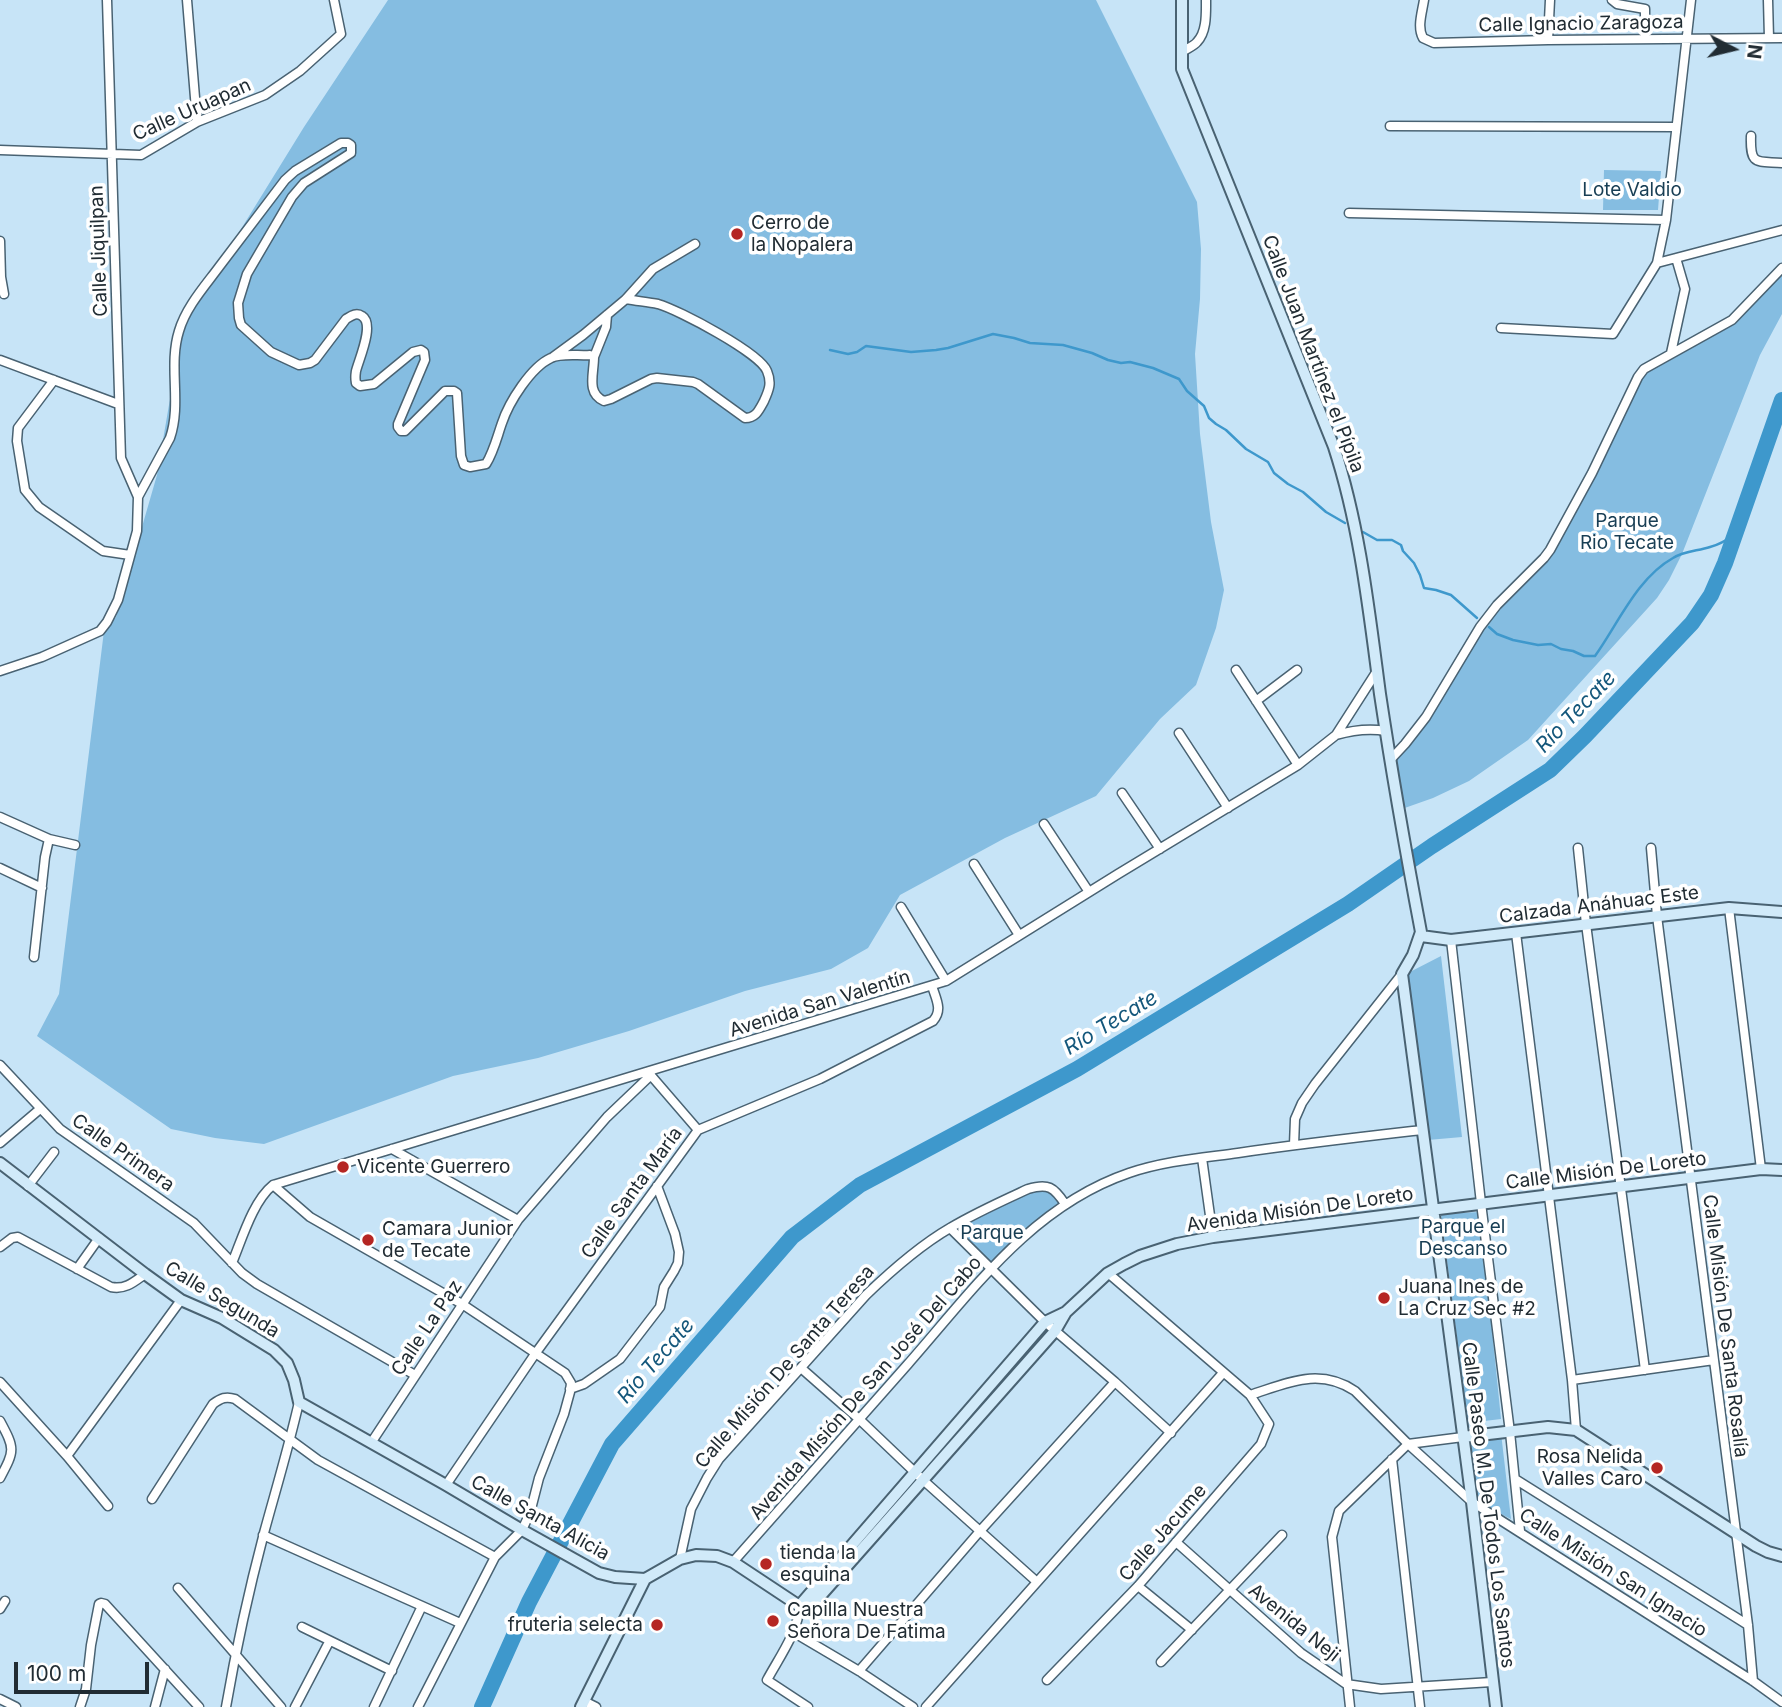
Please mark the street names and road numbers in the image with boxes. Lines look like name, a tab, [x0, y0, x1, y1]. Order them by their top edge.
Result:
street label: Calle Ignacio Zaragoza	[1478, 11, 1684, 37]
street label: Calle Uruapan	[129, 74, 255, 146]
street label: Calle Jiquilpan	[85, 185, 113, 317]
street label: Calle Juan Martínez el Pípila	[1257, 232, 1369, 476]
street label: Calzada Anáhuac Este	[1498, 881, 1700, 929]
street label: Avenida San Valentín	[727, 966, 913, 1042]
street label: Calle Primera	[67, 1109, 179, 1197]
street label: Calle Santa María	[577, 1123, 687, 1263]
street label: Calle Misión De Loreto	[1504, 1147, 1708, 1195]
street label: Avenida Misión De Loreto	[1185, 1183, 1415, 1237]
street label: Calle Misión De Santa Rosalía	[1698, 1193, 1752, 1459]
street label: Avenida Misión De San José Del Cabo	[745, 1252, 987, 1524]
street label: Calle Segunda	[160, 1257, 284, 1343]
street label: Calle Misión De Santa Teresa	[691, 1261, 879, 1473]
street label: Calle La Paz	[387, 1276, 467, 1380]
street label: Calle Paseo M. De Todos Los Santos	[1457, 1341, 1519, 1669]
street label: Calle Santa Alicia	[467, 1470, 613, 1566]
street label: Calle Jacume	[1115, 1480, 1211, 1586]
street label: Calle Misión San Ignacio	[1515, 1504, 1711, 1642]
street label: Avenida Neji	[1244, 1579, 1344, 1667]

